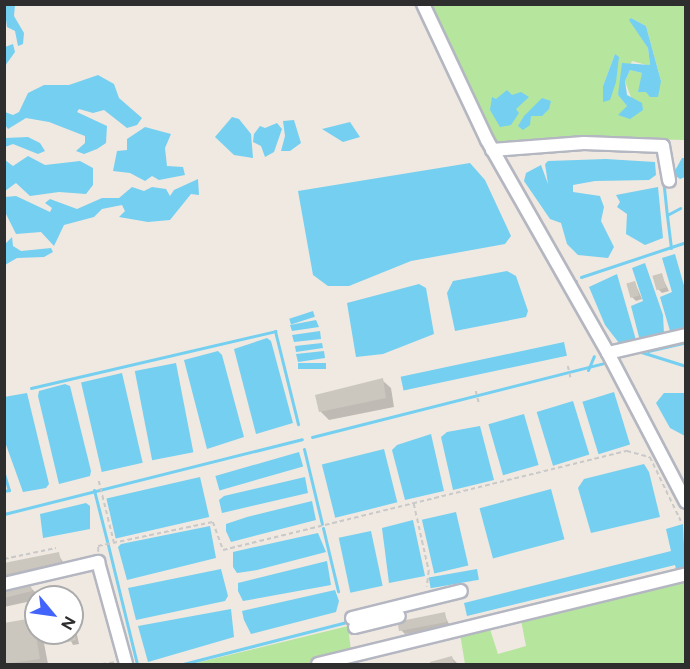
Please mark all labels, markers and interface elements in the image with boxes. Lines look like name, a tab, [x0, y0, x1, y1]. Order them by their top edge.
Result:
north arrow	[24, 585, 84, 645]
text: N	[57, 613, 80, 633]

